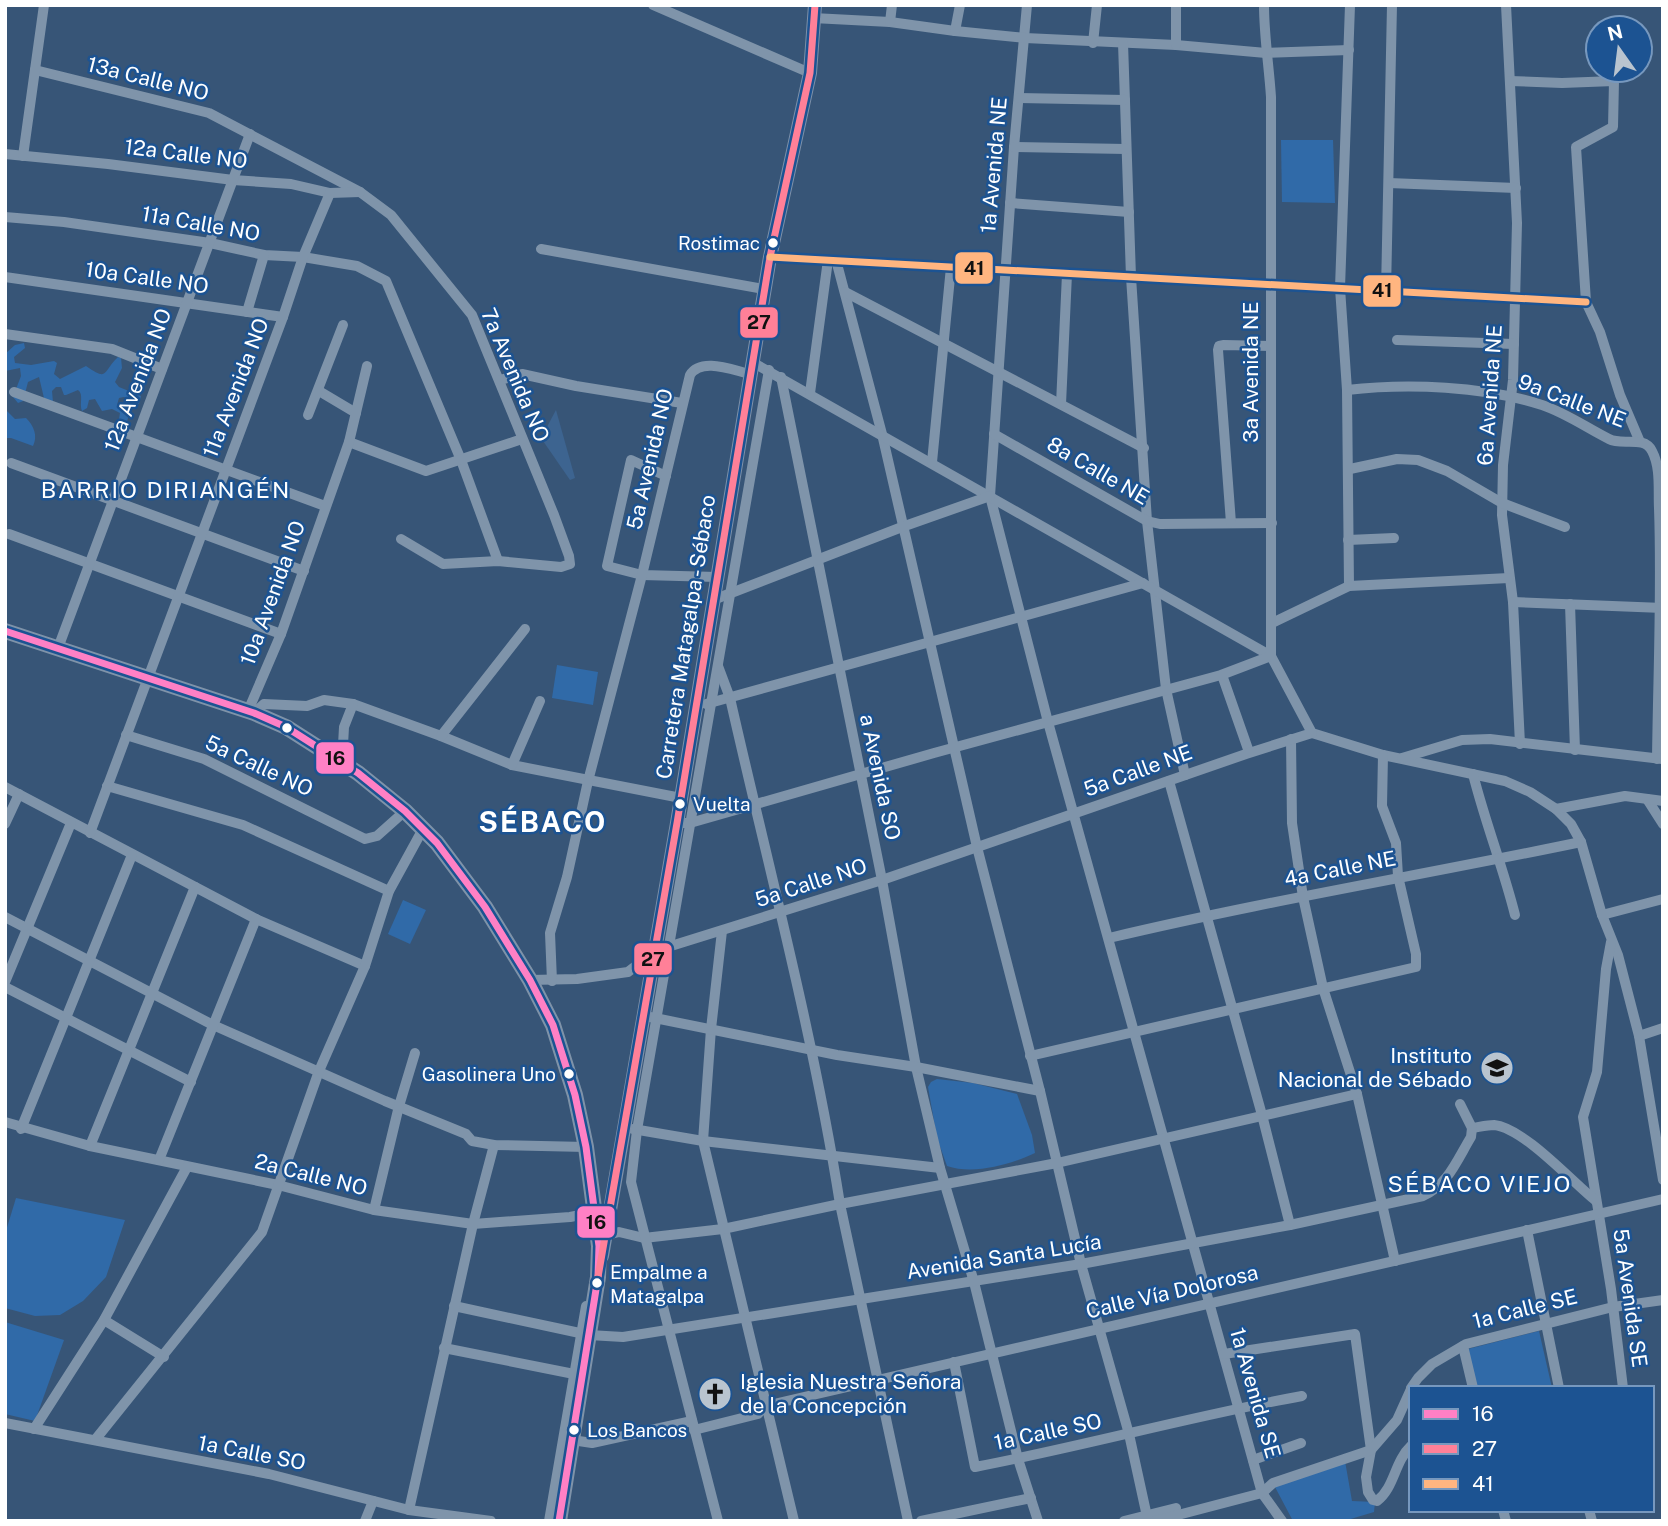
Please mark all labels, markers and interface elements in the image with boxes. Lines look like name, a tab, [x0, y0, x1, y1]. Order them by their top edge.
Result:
north arrow	[1584, 14, 1654, 84]
text: N	[1605, 20, 1625, 45]
street label: 13a Calle NO	[85, 51, 212, 106]
street label: 1a Avenida NE	[975, 96, 1012, 234]
street label: 12a Calle NO	[123, 134, 249, 173]
street label: 11a Calle NO	[140, 201, 262, 246]
place label: Rostimac	[678, 232, 760, 254]
marker: Rostimac	[766, 236, 780, 250]
line badge: 41	[954, 251, 994, 285]
street label: 10a Calle NO	[84, 256, 210, 299]
text: 41	[964, 257, 984, 279]
line badge: 41	[1362, 274, 1402, 308]
text: 41	[1372, 279, 1392, 301]
street label: 3a Avenida NE	[1238, 301, 1263, 443]
street label: 7a Avenida NO	[476, 304, 555, 446]
street label: 12a Avenida NO	[99, 305, 176, 455]
line badge: 27	[739, 306, 779, 339]
text: 27	[747, 311, 771, 333]
street label: 11a Avenida NO	[197, 314, 274, 461]
street label: 6a Avenida NE	[1472, 324, 1507, 466]
street label: 9a Calle NE	[1515, 369, 1630, 433]
street label: 5a Avenida NO	[621, 386, 678, 532]
street label: 8a Calle NE	[1043, 431, 1154, 510]
district label: BARRIO DIRIANGÉN	[41, 476, 291, 503]
street label: Carretera Matagalpa - Sébaco	[651, 493, 720, 781]
street label: 10a Avenida NO	[235, 517, 310, 668]
street label: a Avenida SO	[855, 711, 906, 842]
unlabelled marker	[280, 721, 294, 735]
street label: 5a Calle NO	[201, 730, 317, 801]
street label: 5a Calle NE	[1080, 739, 1196, 802]
line badge: 16	[315, 741, 355, 775]
text: 16	[325, 747, 345, 769]
place label: Vuelta	[693, 793, 750, 815]
marker: Vuelta	[673, 797, 687, 811]
district label: SÉBACO	[479, 805, 607, 838]
street label: 4a Calle NE	[1282, 845, 1398, 892]
street label: 5a Calle NO	[752, 853, 870, 912]
line badge: 27	[633, 942, 673, 976]
text: 27	[641, 948, 665, 970]
place label: Instituto Nacional de Sébado	[1278, 1043, 1472, 1092]
school or university icon: Instituto Nacional de Sébado	[1478, 1049, 1516, 1087]
place label: Gasolinera Uno	[422, 1063, 556, 1085]
marker: Gasolinera Uno	[562, 1067, 576, 1081]
street label: 2a Calle NO	[252, 1148, 370, 1201]
district label: SÉBACO VIEJO	[1388, 1170, 1572, 1197]
line badge: 16	[576, 1205, 616, 1239]
text: 16	[586, 1211, 606, 1233]
street label: 5a Avenida SE	[1608, 1227, 1653, 1369]
street label: Avenida Santa Lucía	[905, 1229, 1103, 1284]
street label: Calle Vía Dolorosa	[1083, 1260, 1261, 1324]
place label: Empalme a Matagalpa	[610, 1261, 708, 1307]
marker: Empalme a Matagalpa	[590, 1276, 604, 1290]
street label: 1a Calle SE	[1470, 1283, 1580, 1334]
street label: 1a Avenida SE	[1225, 1325, 1286, 1461]
place label: Iglesia Nuestra Señora de la Concepción	[740, 1369, 961, 1418]
church icon: Iglesia Nuestra Señora de la Concepción	[696, 1375, 734, 1413]
legend	[1409, 1386, 1654, 1512]
text: 16	[1472, 1401, 1494, 1426]
street label: 1a Calle SO	[992, 1408, 1104, 1455]
place label: Los Bancos	[587, 1419, 687, 1441]
marker: Los Bancos	[567, 1423, 581, 1437]
street label: 1a Calle SO	[196, 1430, 308, 1475]
text: 27	[1472, 1436, 1497, 1461]
text: 41	[1472, 1471, 1494, 1496]

